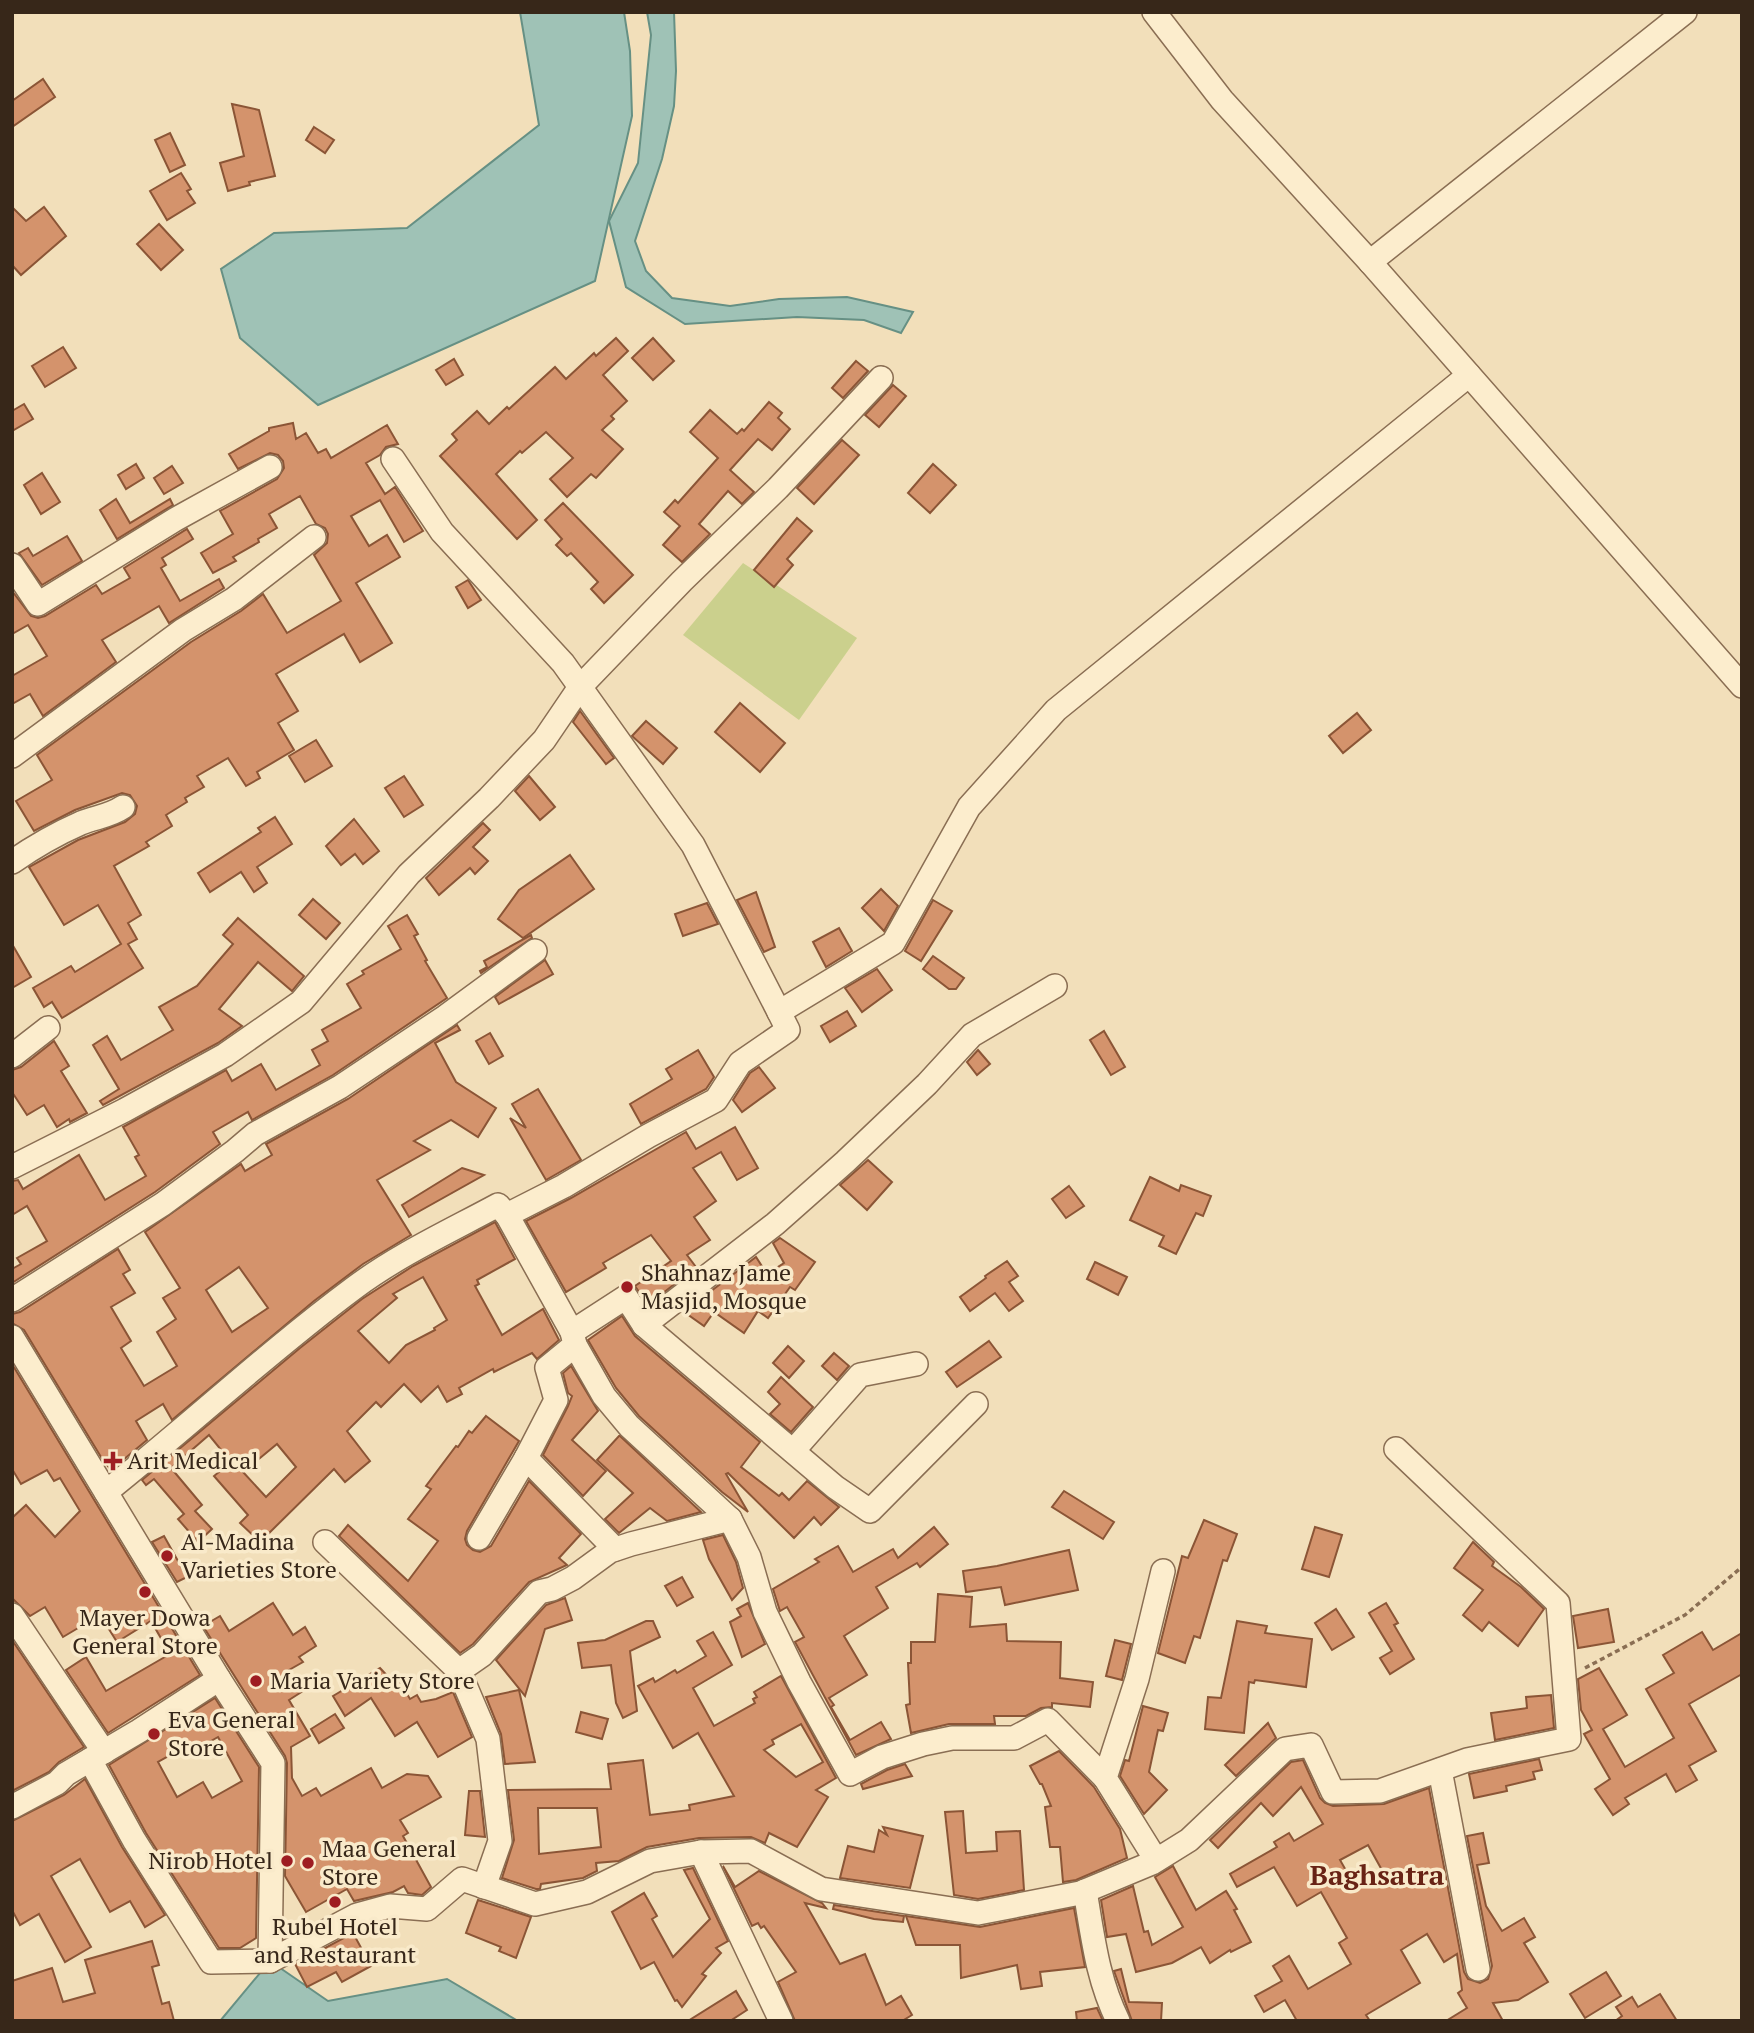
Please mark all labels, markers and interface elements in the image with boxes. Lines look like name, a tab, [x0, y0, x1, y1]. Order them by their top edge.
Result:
place label: Shahnaz Jame Masjid, Mosque	[641, 1256, 807, 1316]
marker: Shahnaz Jame Masjid, Mosque	[619, 1279, 635, 1295]
place label: Arit Medical	[127, 1444, 259, 1476]
marker: Arit Medical	[105, 1453, 121, 1469]
place label: Al-Madina Varieties Store	[181, 1525, 337, 1585]
marker: Al-Madina Varieties Store	[159, 1548, 175, 1564]
marker: Mayer Dowa General Store	[137, 1584, 153, 1600]
place label: Mayer Dowa General Store	[72, 1601, 218, 1661]
place label: Maria Variety Store	[270, 1664, 475, 1696]
marker: Maria Variety Store	[248, 1673, 264, 1689]
place label: Eva General Store	[168, 1703, 296, 1763]
marker: Eva General Store	[146, 1726, 162, 1742]
place label: Maa General Store	[322, 1832, 456, 1892]
place label: Nirob Hotel	[148, 1844, 273, 1876]
marker: Nirob Hotel	[279, 1853, 295, 1869]
marker: Maa General Store	[300, 1855, 316, 1871]
district label: Baghsatra	[1310, 1856, 1445, 1893]
marker: Rubel Hotel and Restaurant	[327, 1894, 343, 1910]
place label: Rubel Hotel and Restaurant	[254, 1910, 416, 1970]

